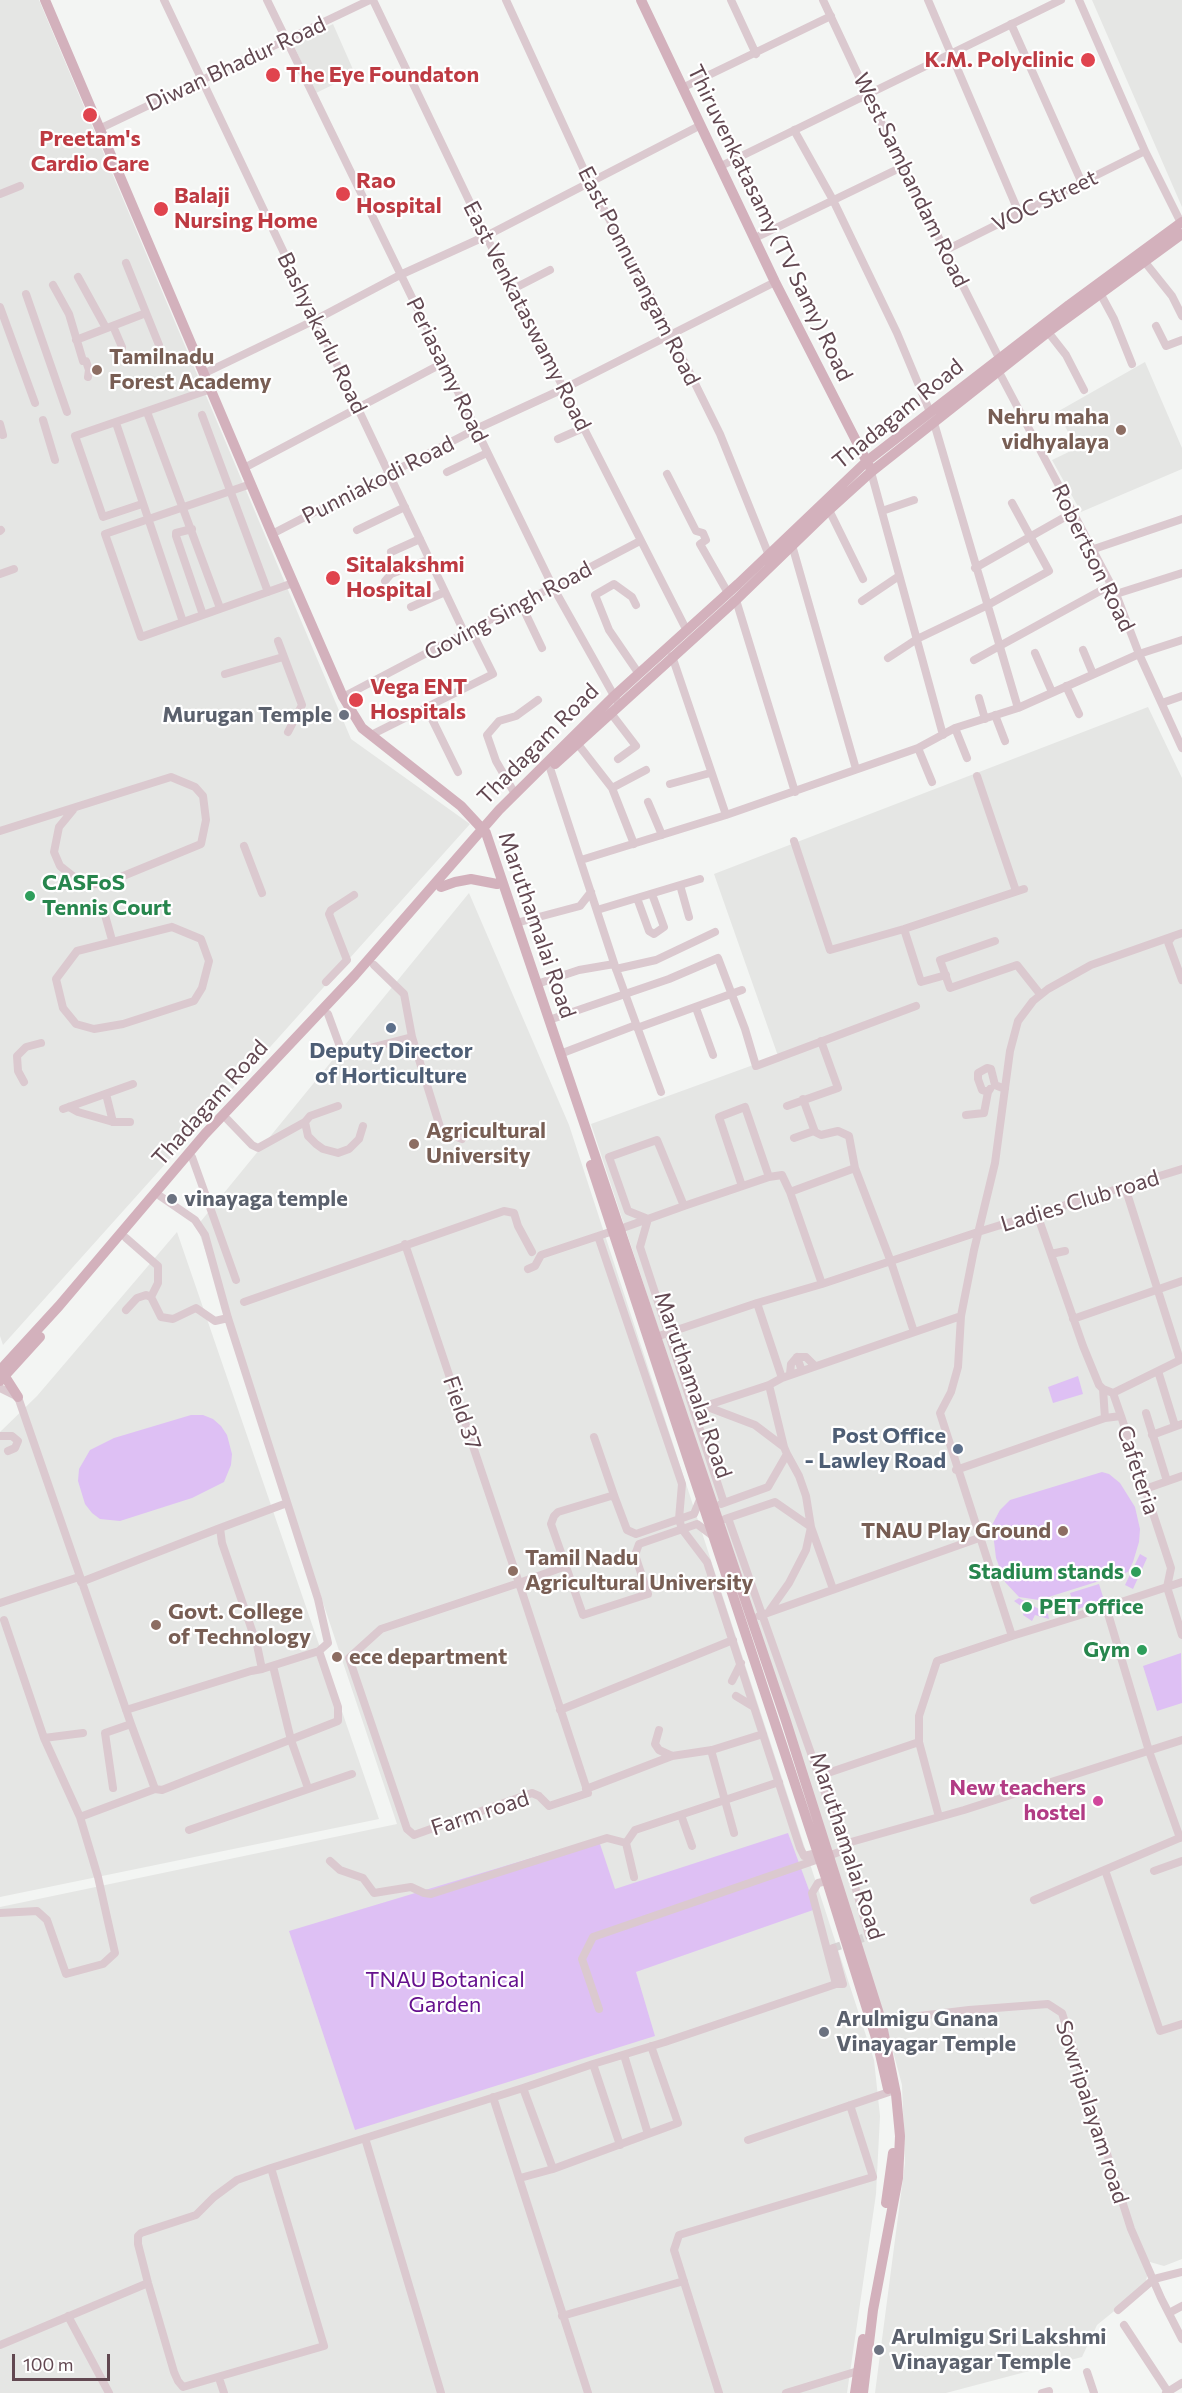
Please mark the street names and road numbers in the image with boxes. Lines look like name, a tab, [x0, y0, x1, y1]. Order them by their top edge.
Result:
street label: Diwan Bhadur Road	[142, 11, 330, 117]
street label: Thiruvenkatasamy (TV Samy) Road	[682, 60, 858, 386]
street label: West Sambandam Road	[848, 68, 974, 292]
street label: East Ponnurangam Road	[572, 162, 706, 390]
street label: VOC Street	[988, 164, 1102, 238]
street label: East Venkataswamy Road	[458, 197, 596, 435]
street label: Bashyakarlu Road	[271, 248, 373, 418]
street label: Periasamy Road	[400, 293, 494, 447]
street label: Thadagam Road	[827, 353, 969, 475]
street label: Punniakodi Road	[298, 430, 458, 530]
street label: Robertson Road	[1046, 480, 1140, 636]
street label: Goving Singh Road	[420, 556, 596, 666]
street label: Thadagam Road	[472, 678, 604, 810]
street label: Maruthamalai Road	[493, 828, 581, 1022]
street label: Thadagam Road	[146, 1035, 274, 1171]
street label: Ladies Club road	[998, 1164, 1162, 1238]
street label: Maruthamalai Road	[649, 1288, 737, 1482]
street label: Field 37	[437, 1373, 487, 1453]
street label: Cafeteria	[1111, 1422, 1165, 1518]
street label: Maruthamalai Road	[804, 1749, 890, 1943]
street label: Farm road	[428, 1785, 532, 1841]
street label: Sowripalayam road	[1050, 2017, 1134, 2207]

